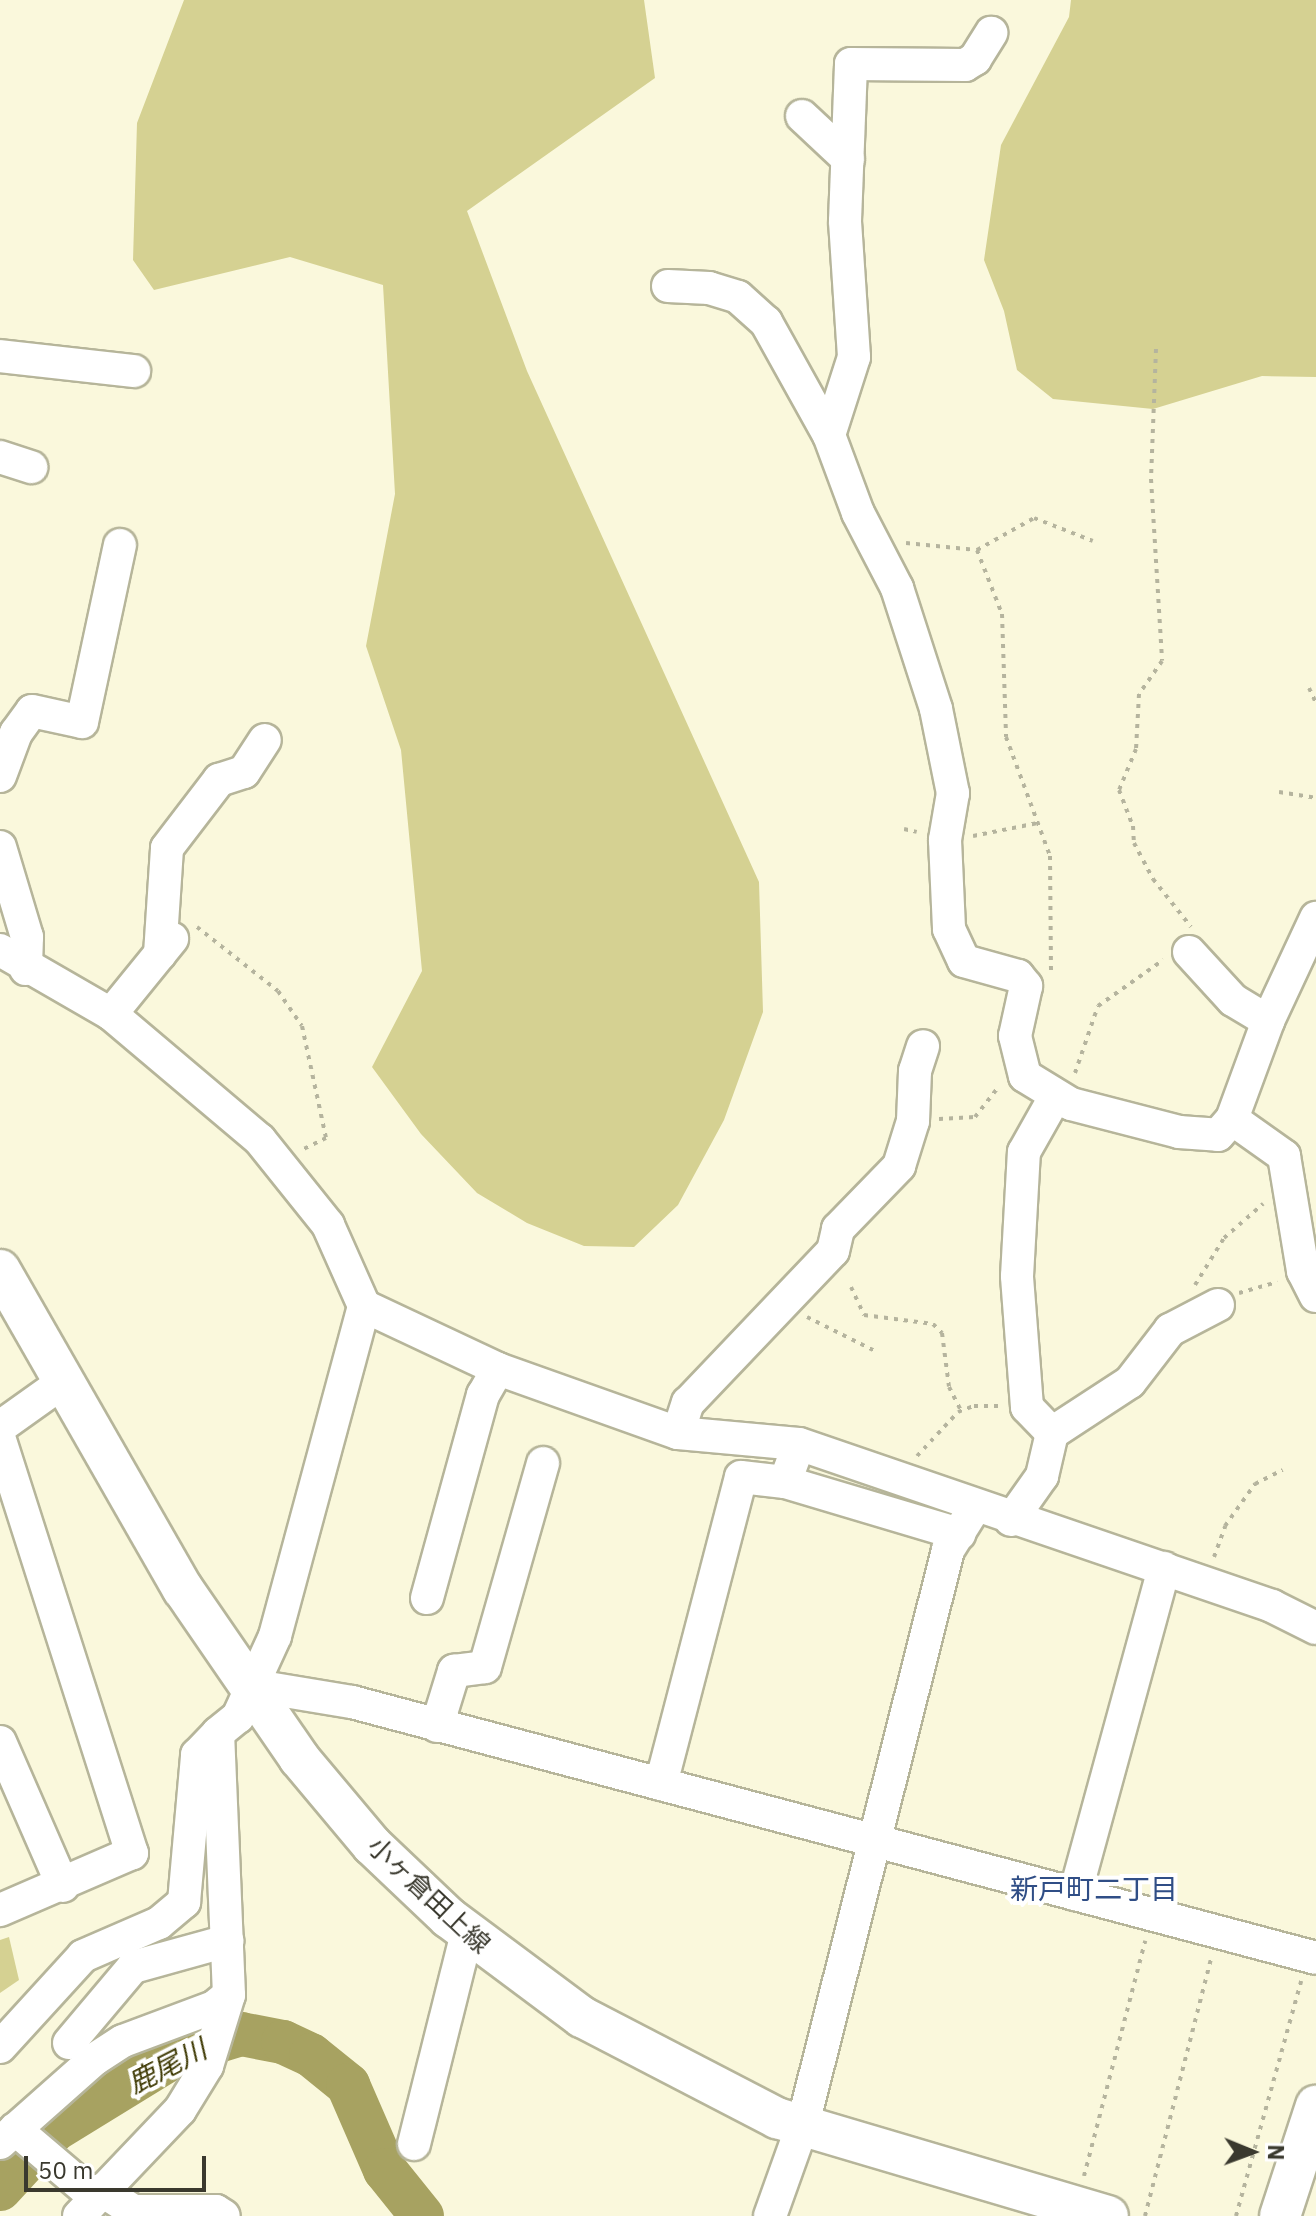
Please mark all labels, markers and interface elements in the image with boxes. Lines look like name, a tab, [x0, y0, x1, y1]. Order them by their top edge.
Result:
street label: 小ヶ倉田上線	[361, 1830, 497, 1960]
district label: 新戸町二丁目	[1010, 1872, 1178, 1906]
water label: 鹿尾川	[122, 2032, 212, 2100]
north arrow	[1212, 2112, 1292, 2192]
scale bar	[28, 2140, 210, 2190]
text: N	[1262, 2144, 1291, 2161]
text: 50 m	[38, 2154, 93, 2186]

